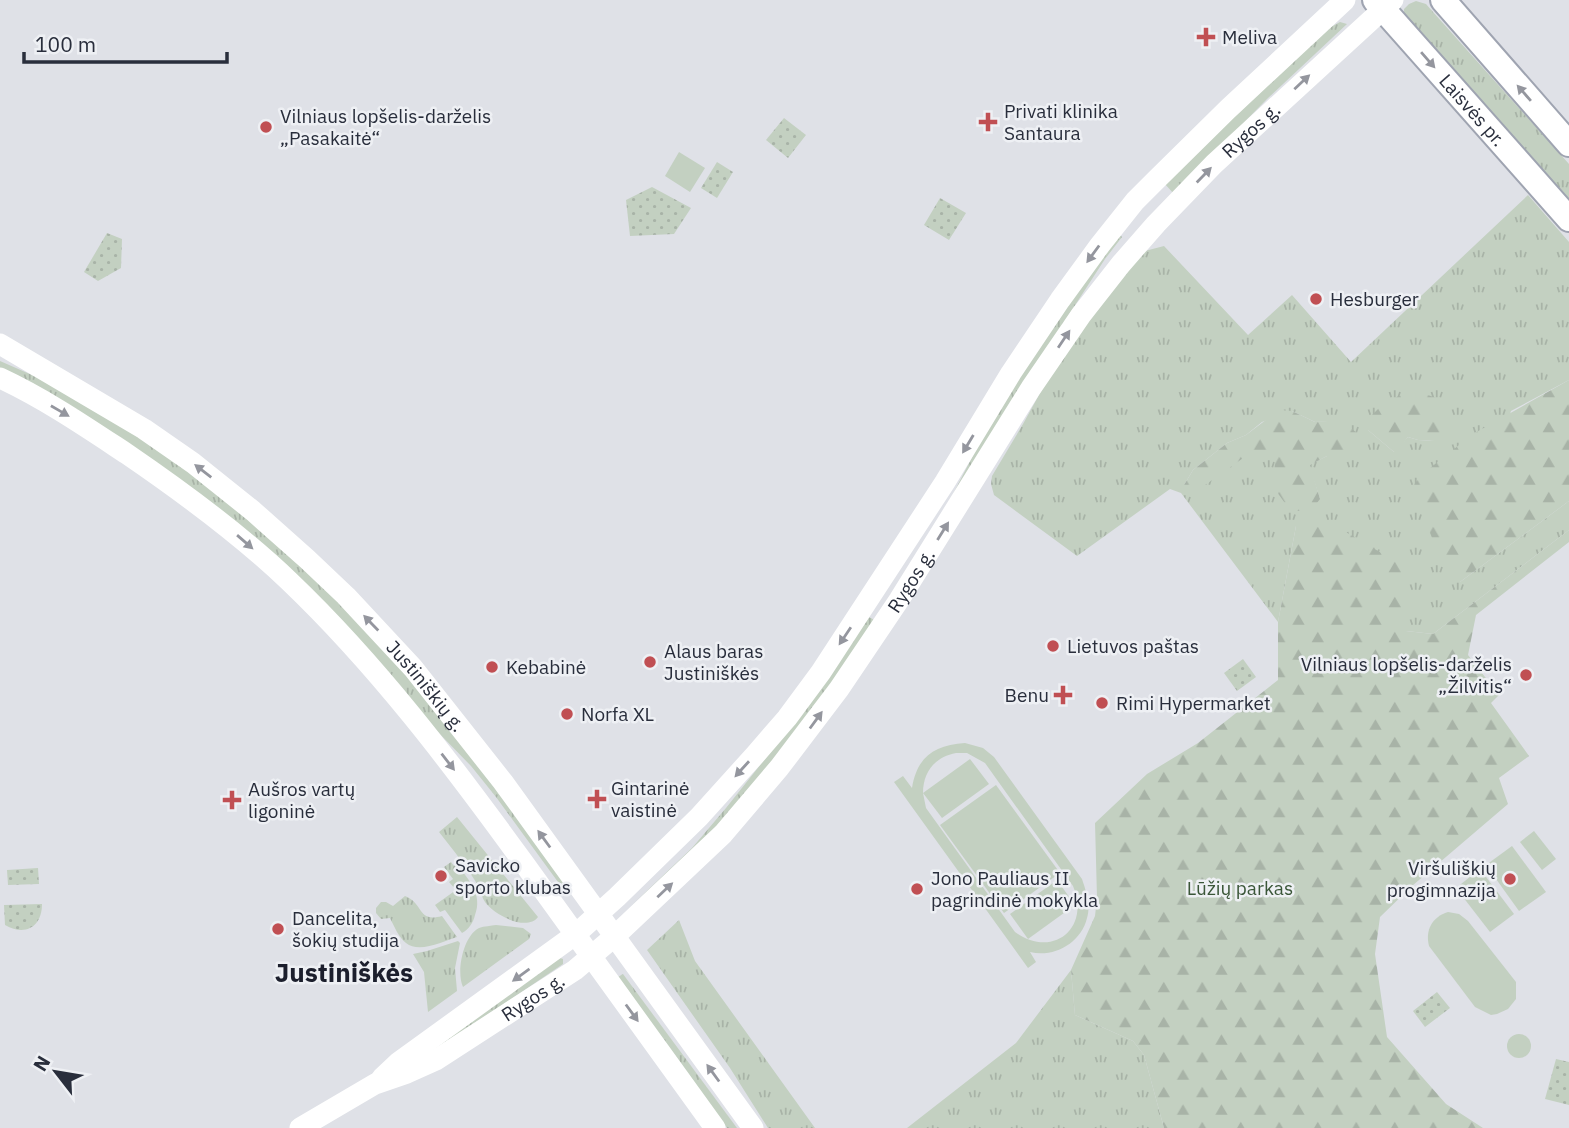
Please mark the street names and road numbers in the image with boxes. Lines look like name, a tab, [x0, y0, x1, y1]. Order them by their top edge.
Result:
street label: Laisvės pr.	[1434, 69, 1511, 151]
street label: Rygos g.	[1217, 97, 1285, 163]
street label: Rygos g.	[882, 544, 940, 617]
street label: Justiniškių g.	[381, 635, 471, 736]
street label: Rygos g.	[497, 968, 569, 1027]

